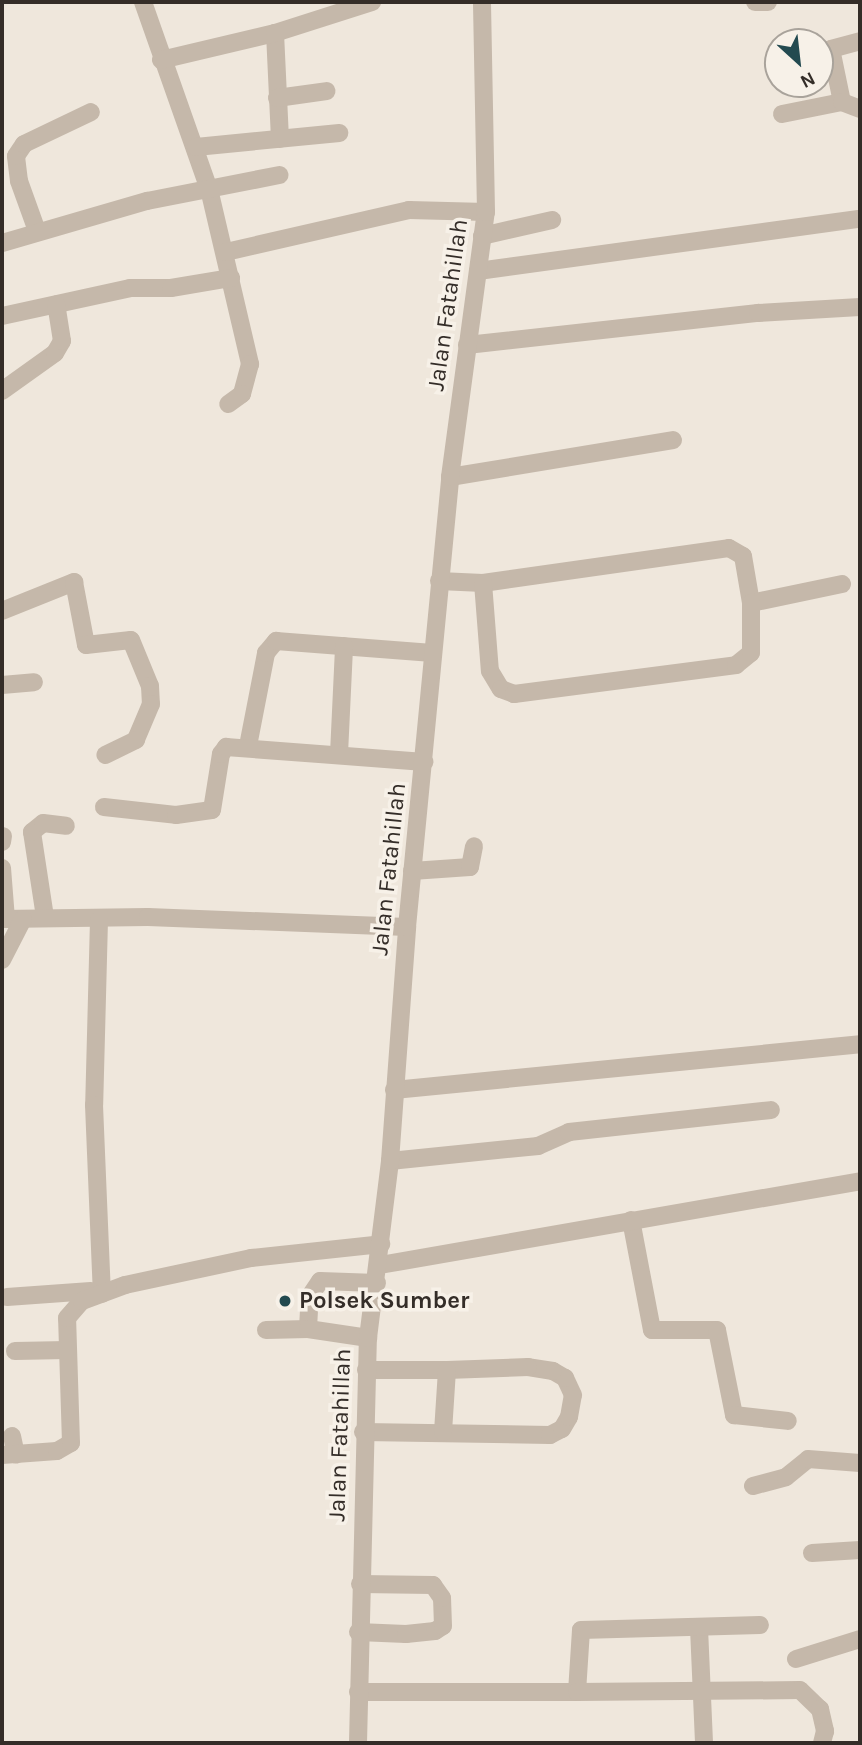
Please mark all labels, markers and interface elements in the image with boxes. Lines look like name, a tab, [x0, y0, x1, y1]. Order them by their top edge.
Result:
north arrow	[764, 28, 834, 98]
text: N	[797, 67, 819, 93]
street label: Jalan Fatahillah	[422, 217, 474, 393]
street label: Jalan Fatahillah	[366, 781, 412, 957]
place label: Polsek Sumber	[299, 1287, 469, 1315]
marker: Polsek Sumber	[277, 1293, 293, 1309]
street label: Jalan Fatahillah	[323, 1348, 357, 1522]

